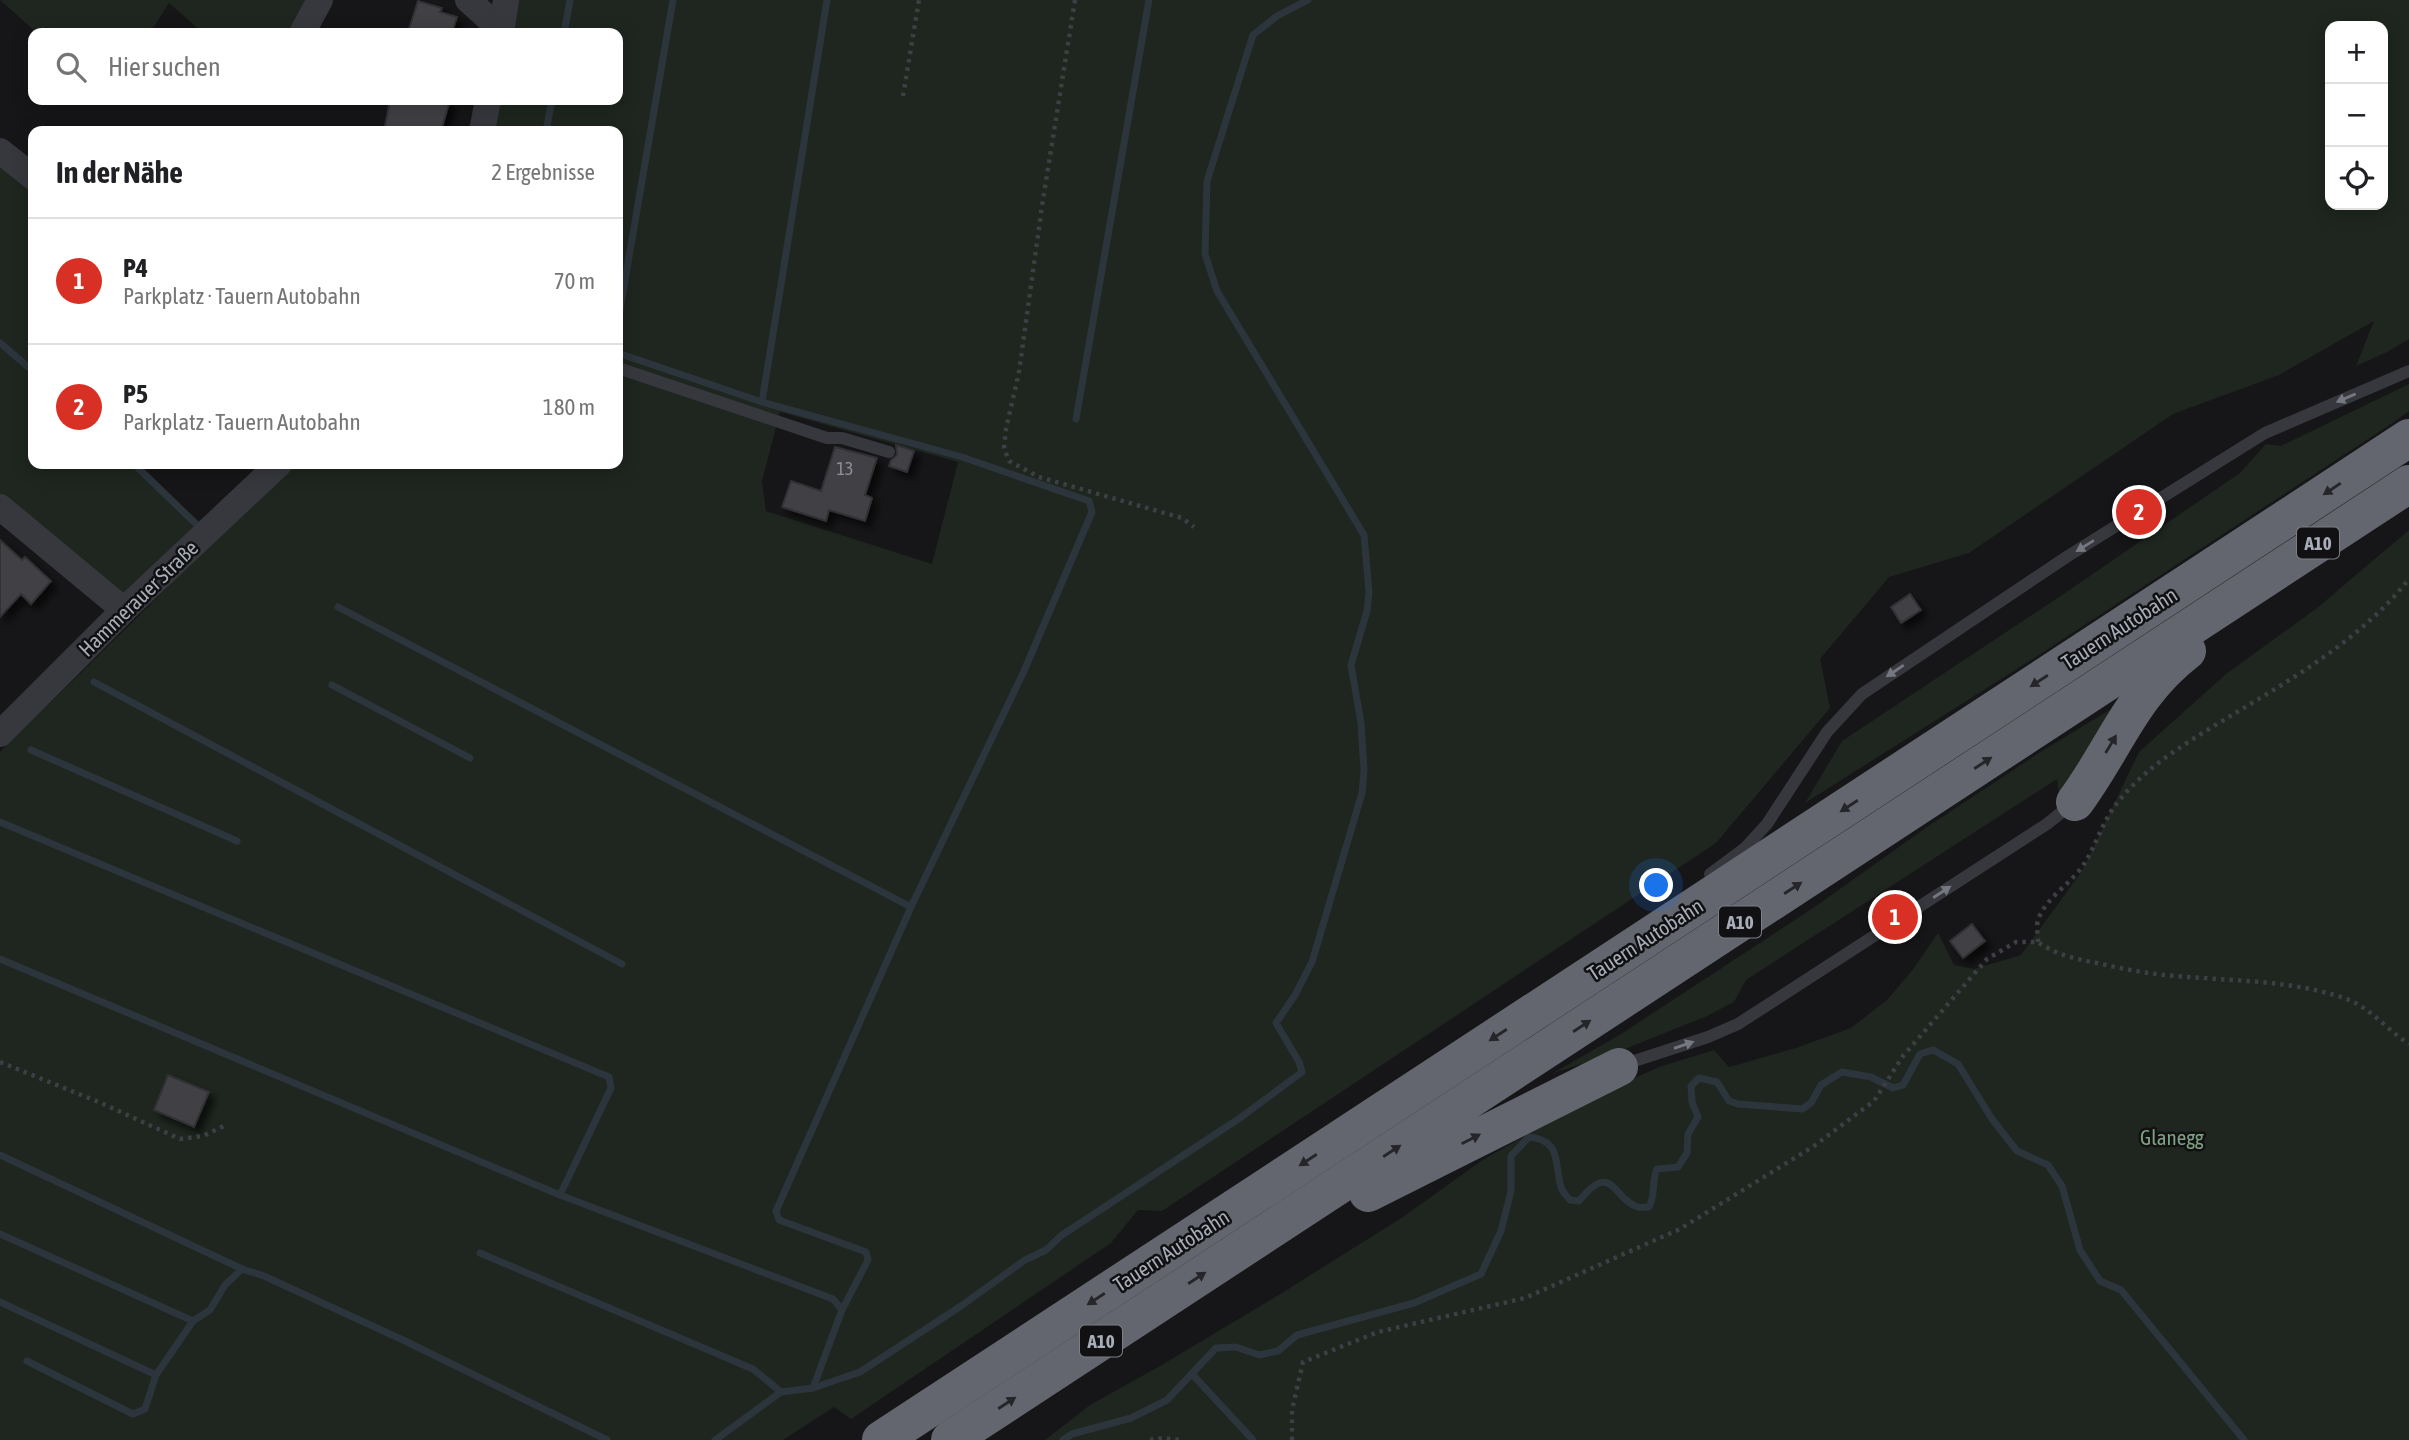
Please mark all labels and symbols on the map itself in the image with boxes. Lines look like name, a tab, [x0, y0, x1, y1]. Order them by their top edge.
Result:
one-way arrow	[2336, 393, 2357, 404]
house number: 13	[837, 458, 853, 479]
one-way arrow	[2323, 482, 2341, 496]
pin: 2	[2116, 486, 2162, 538]
road number: A10	[2297, 528, 2339, 558]
street label: Hammerauer Straße	[74, 535, 202, 661]
one-way arrow	[2075, 539, 2094, 552]
street label: Tauern Autobahn	[2057, 582, 2181, 674]
one-way arrow	[1886, 664, 1904, 678]
one-way arrow	[2030, 674, 2048, 688]
one-way arrow	[2105, 735, 2118, 754]
one-way arrow	[1974, 756, 1992, 770]
one-way arrow	[1839, 799, 1859, 812]
your location	[1639, 868, 1673, 902]
one-way arrow	[1783, 881, 1803, 894]
one-way arrow	[1932, 886, 1951, 899]
pin: 1	[1872, 891, 1918, 943]
street label: Tauern Autobahn	[1583, 893, 1707, 985]
road number: A10	[1719, 906, 1761, 938]
one-way arrow	[1573, 1020, 1592, 1033]
one-way arrow	[1488, 1029, 1508, 1042]
one-way arrow	[1673, 1039, 1694, 1050]
park label: Glanegg	[2140, 1125, 2204, 1149]
one-way arrow	[1461, 1134, 1481, 1145]
one-way arrow	[1382, 1144, 1402, 1157]
one-way arrow	[1298, 1154, 1318, 1167]
street label: Tauern Autobahn	[1109, 1204, 1233, 1296]
one-way arrow	[1188, 1272, 1207, 1285]
one-way arrow	[1087, 1292, 1105, 1306]
road number: A10	[1080, 1326, 1122, 1357]
one-way arrow	[997, 1396, 1017, 1409]

